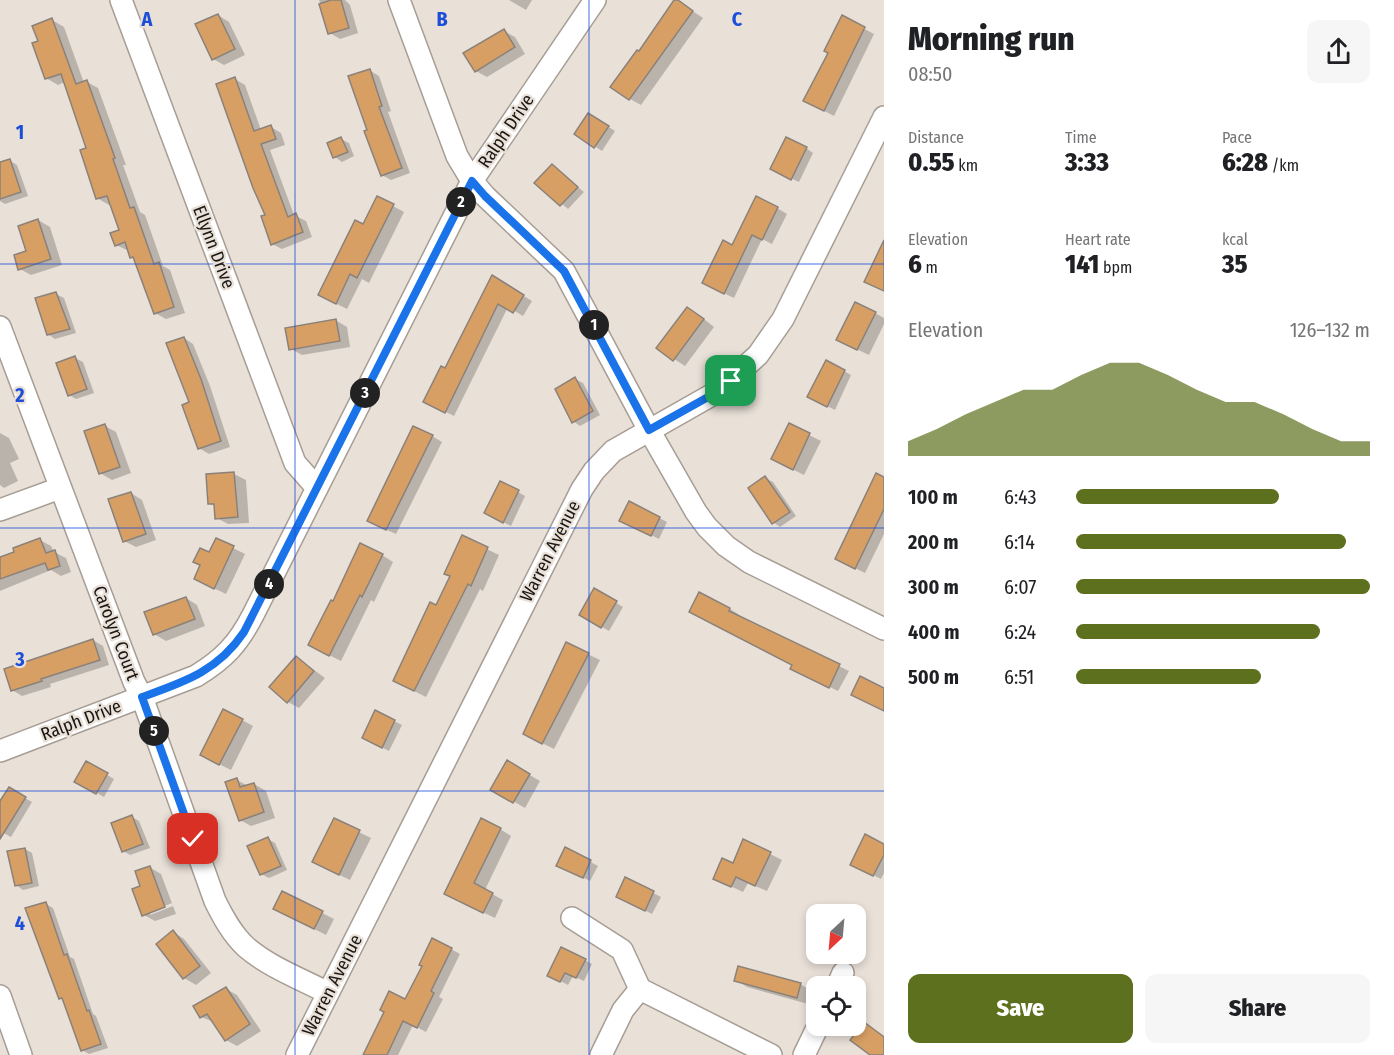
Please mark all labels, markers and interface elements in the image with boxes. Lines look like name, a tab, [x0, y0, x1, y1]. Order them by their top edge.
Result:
text: A	[141, 7, 154, 31]
text: B	[436, 7, 448, 31]
text: C	[732, 7, 743, 31]
text: Morning run	[908, 19, 1075, 59]
button: share	[1307, 20, 1370, 83]
text: 08:50	[908, 62, 952, 86]
street label: Ralph Drive	[473, 90, 539, 172]
text: 1	[16, 120, 24, 144]
text: Distance	[908, 128, 964, 147]
text: Time	[1065, 128, 1097, 147]
text: Pace	[1222, 128, 1252, 147]
text: 0.55	[908, 147, 955, 178]
text: 3:33	[1065, 147, 1109, 178]
text: 6:28	[1222, 147, 1268, 178]
text: km	[955, 156, 978, 175]
text: /km	[1268, 156, 1299, 175]
pin: 2	[446, 187, 476, 217]
text: 2	[457, 192, 465, 211]
street label: Ellynn Drive	[188, 202, 240, 292]
text: Elevation	[908, 230, 968, 249]
text: Heart rate	[1065, 230, 1131, 249]
text: kcal	[1222, 230, 1248, 249]
text: 6	[908, 249, 922, 280]
text: 141	[1065, 249, 1099, 280]
text: 35	[1222, 249, 1248, 280]
text: m	[922, 258, 938, 277]
text: bpm	[1099, 258, 1132, 277]
pin: 1	[579, 310, 609, 340]
text: 1	[591, 315, 597, 334]
text: Elevation	[908, 318, 983, 342]
text: 126–132 m	[1290, 318, 1370, 342]
pin	[705, 355, 756, 406]
icon: arrive	[714, 364, 747, 397]
pin: 3	[350, 378, 380, 408]
text: 2	[14, 383, 25, 407]
text: 3	[361, 383, 369, 402]
text: 100 m	[908, 485, 958, 509]
text: 6:43	[1004, 485, 1036, 509]
street label: Warren Avenue	[515, 497, 585, 605]
text: 200 m	[908, 530, 959, 554]
text: 6:14	[1004, 530, 1035, 554]
pin: 4	[254, 569, 284, 599]
text: 4	[265, 574, 273, 593]
text: 300 m	[908, 575, 959, 599]
text: 6:07	[1004, 575, 1036, 599]
street label: Carolyn Court	[88, 583, 144, 683]
text: 400 m	[908, 620, 960, 644]
text: 6:24	[1004, 620, 1036, 644]
text: 3	[14, 647, 25, 671]
text: 500 m	[908, 665, 959, 689]
text: 6:51	[1004, 665, 1034, 689]
street label: Ralph Drive	[38, 695, 124, 745]
pin: 5	[139, 716, 169, 746]
text: 5	[150, 721, 158, 740]
pin	[167, 813, 218, 864]
icon: check	[176, 822, 209, 855]
north arrow	[806, 904, 866, 964]
map controls	[806, 904, 866, 1036]
text: 4	[15, 911, 25, 935]
street label: Warren Avenue	[297, 931, 367, 1039]
button: Save	[908, 974, 1133, 1043]
button: Share	[1145, 974, 1370, 1043]
button: locate	[806, 976, 866, 1036]

